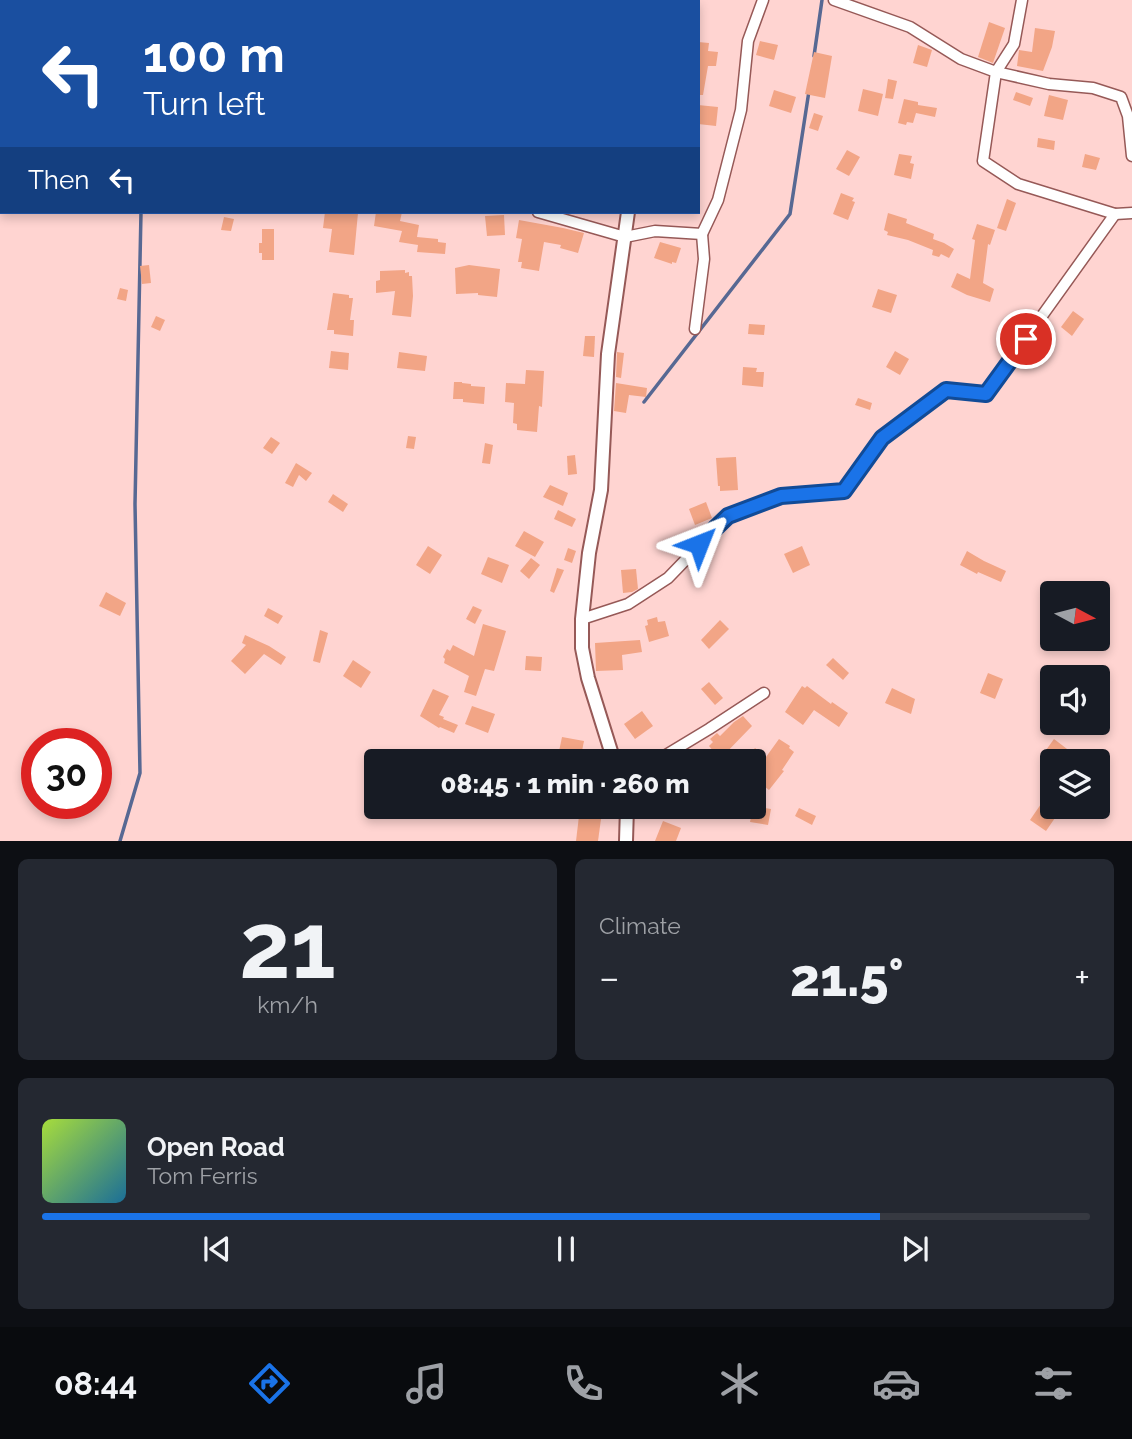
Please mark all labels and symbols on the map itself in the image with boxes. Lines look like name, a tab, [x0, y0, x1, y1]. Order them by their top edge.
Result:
pin	[996, 309, 1056, 369]
position arrow	[662, 507, 736, 581]
north arrow	[1040, 581, 1110, 651]
speed limit sign: 30	[21, 728, 112, 819]

